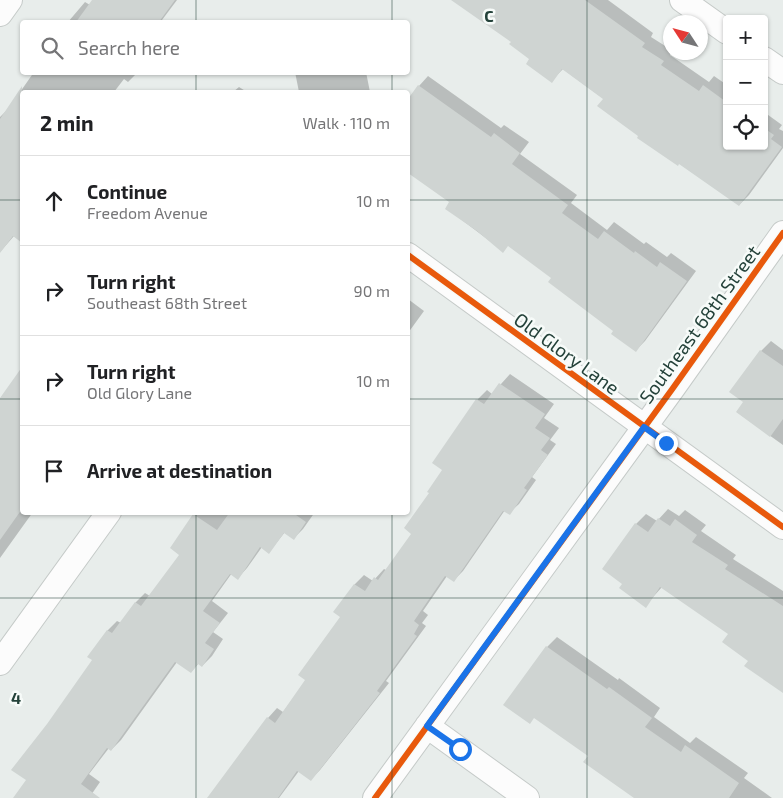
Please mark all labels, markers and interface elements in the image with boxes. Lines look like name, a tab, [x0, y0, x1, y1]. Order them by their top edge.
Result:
text: C	[484, 6, 494, 25]
north arrow	[663, 15, 708, 60]
map controls	[723, 15, 768, 150]
button: +	[723, 15, 768, 60]
search box	[20, 20, 410, 75]
icon: search	[38, 34, 66, 62]
text: Search here	[78, 36, 180, 59]
button: −	[723, 60, 768, 105]
button: locate	[723, 105, 768, 150]
text: 2 min	[40, 110, 94, 135]
text: Walk · 110 m	[303, 113, 390, 132]
text: Continue	[87, 180, 167, 203]
icon: ahead	[40, 187, 68, 215]
text: 10 m	[356, 191, 390, 210]
text: Freedom Avenue	[87, 203, 208, 222]
street label: Southeast 68th Street	[634, 240, 764, 408]
text: Turn right	[87, 270, 175, 293]
icon: right	[40, 277, 68, 305]
text: 90 m	[354, 281, 390, 300]
text: Southeast 68th Street	[87, 293, 247, 312]
street label: Old Glory Lane	[510, 307, 624, 399]
text: Turn right	[87, 360, 175, 383]
icon: right	[40, 367, 68, 395]
text: 10 m	[356, 371, 390, 390]
text: Old Glory Lane	[87, 383, 192, 402]
route end	[655, 432, 678, 455]
icon: arrive	[40, 457, 68, 485]
text: Arrive at destination	[87, 459, 272, 482]
text: 4	[11, 688, 21, 707]
route start	[449, 738, 472, 761]

